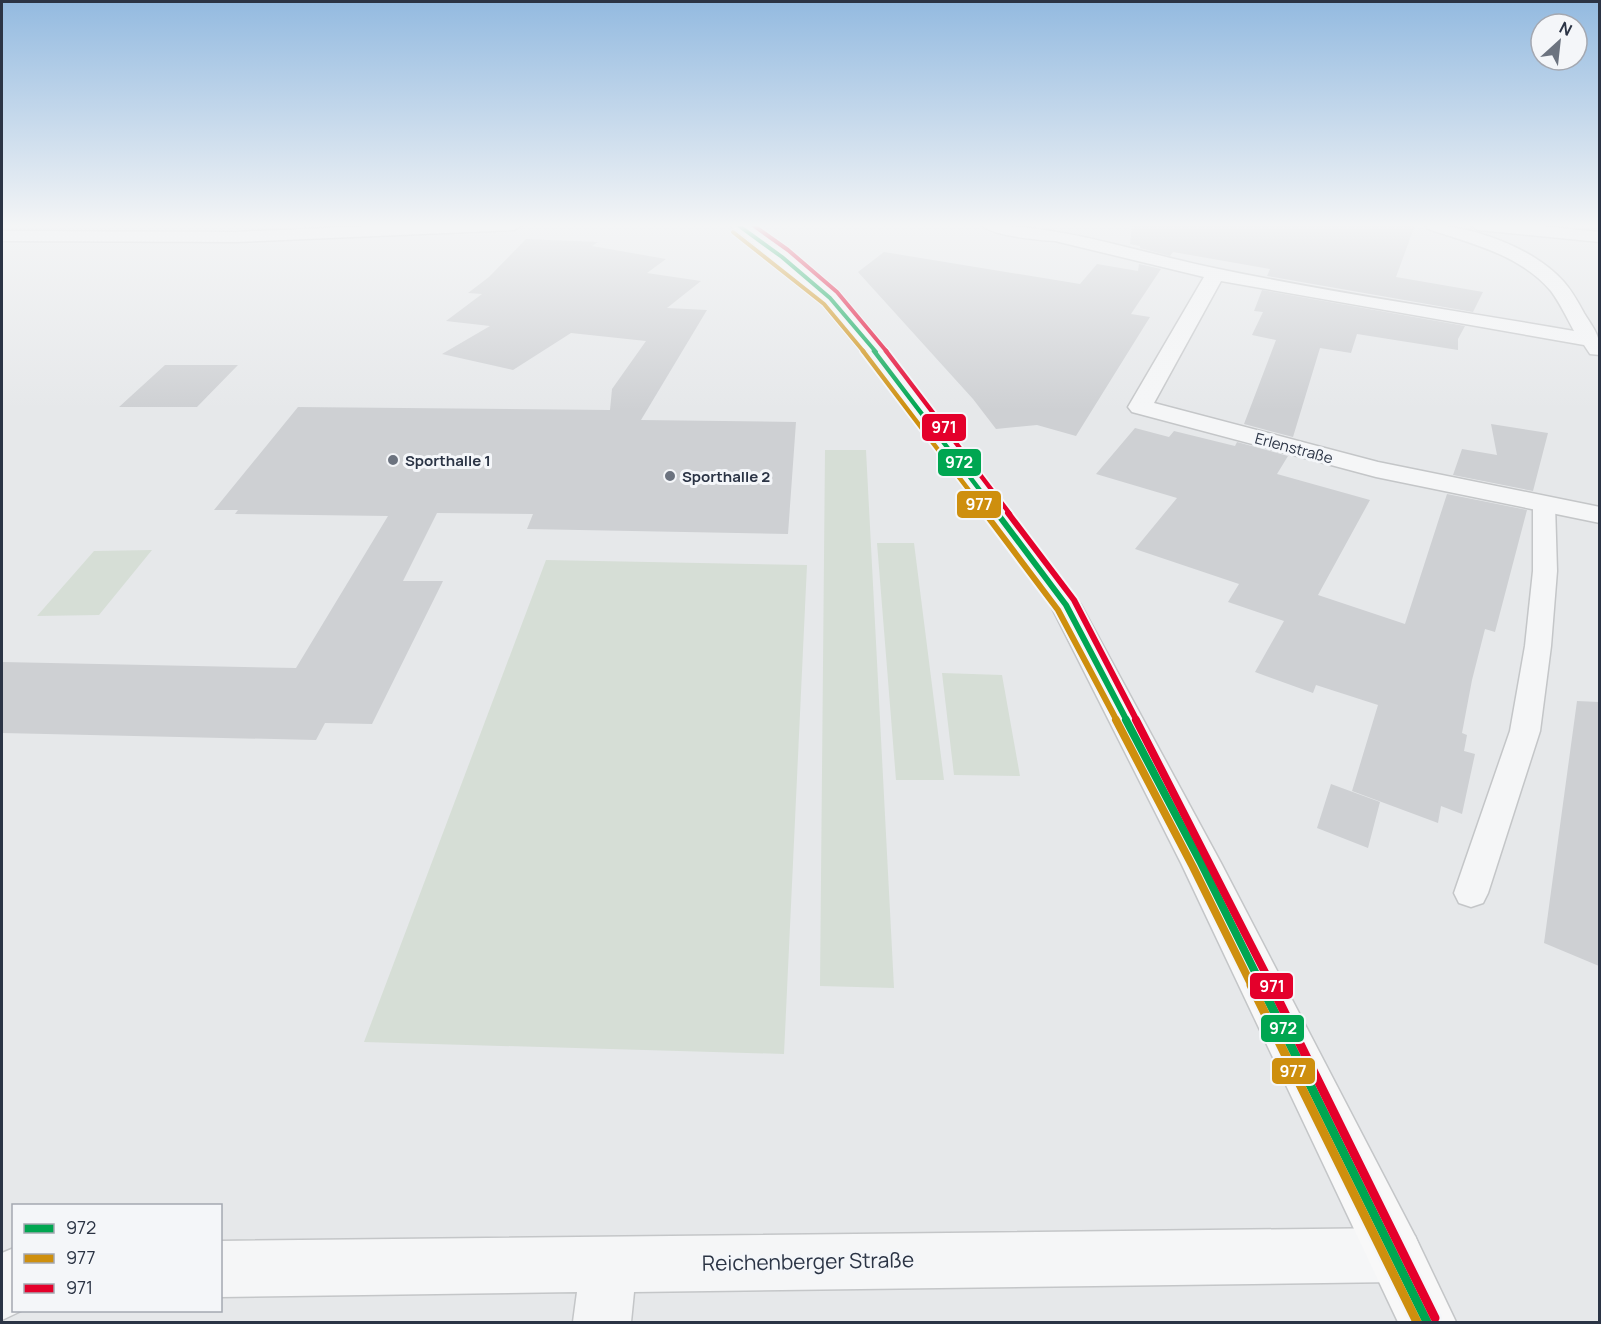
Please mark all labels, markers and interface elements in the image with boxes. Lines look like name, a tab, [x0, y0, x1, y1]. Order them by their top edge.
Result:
north arrow	[1529, 12, 1589, 72]
text: N	[1556, 16, 1576, 41]
line badge: 971	[921, 413, 967, 442]
text: 971	[931, 416, 957, 438]
street label: Erlenstraße	[1253, 428, 1336, 469]
line badge: 972	[937, 448, 982, 477]
place label: Sporthalle 1	[405, 450, 491, 471]
text: 972	[945, 451, 973, 473]
marker: Sporthalle 1	[386, 453, 400, 467]
place label: Sporthalle 2	[682, 466, 770, 487]
marker: Sporthalle 2	[663, 469, 677, 483]
line badge: 977	[956, 490, 1002, 519]
text: 977	[965, 493, 993, 515]
line badge: 971	[1249, 972, 1294, 1000]
text: 971	[1259, 975, 1285, 997]
line badge: 972	[1260, 1014, 1305, 1043]
text: 972	[1269, 1017, 1297, 1039]
line badge: 977	[1271, 1057, 1316, 1085]
text: 977	[1279, 1060, 1307, 1082]
legend	[12, 1204, 222, 1312]
text: 972	[66, 1215, 96, 1239]
text: 977	[66, 1245, 95, 1269]
street label: Reichenberger Straße	[702, 1245, 914, 1277]
text: 971	[66, 1275, 93, 1299]

